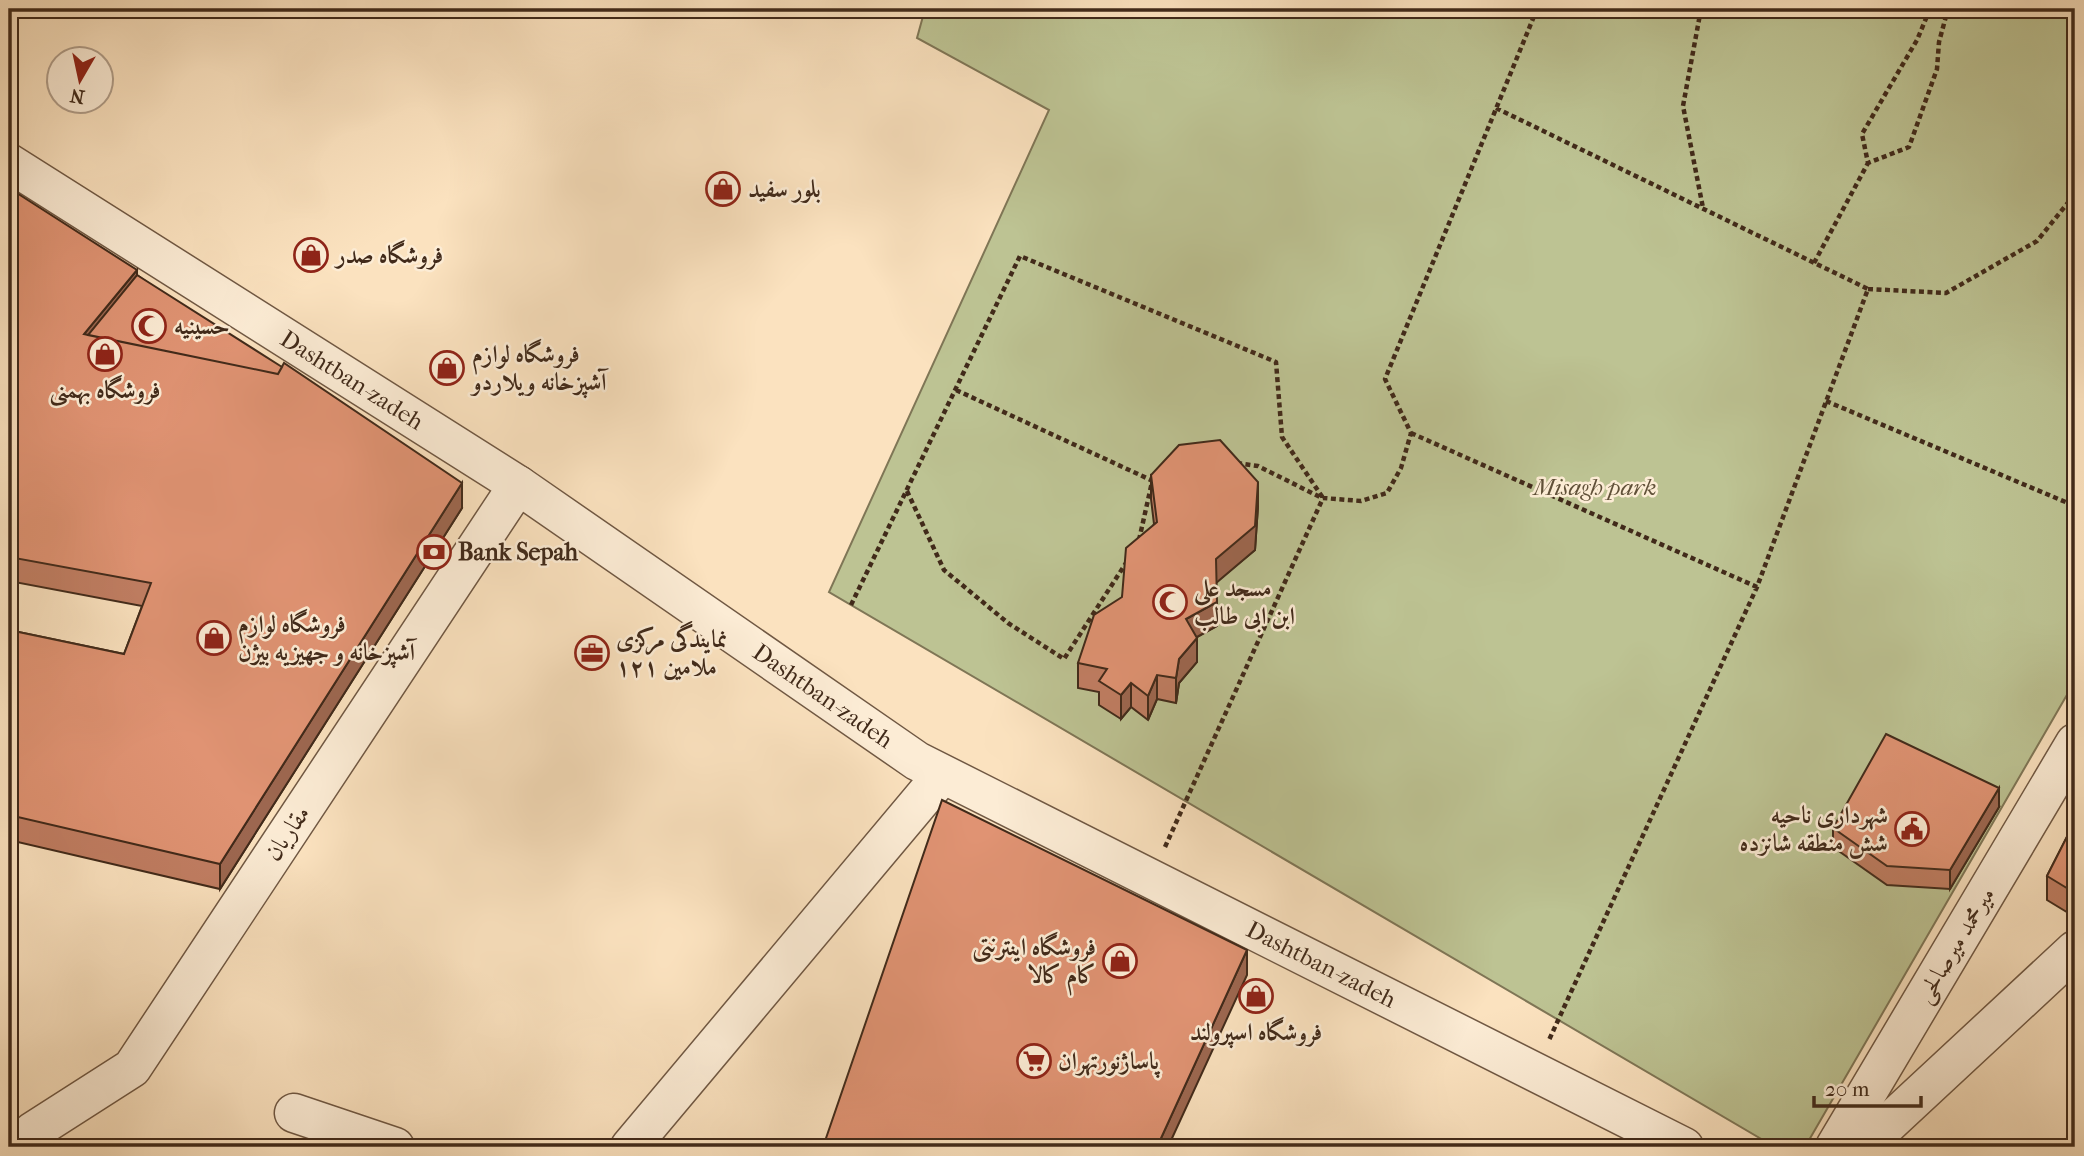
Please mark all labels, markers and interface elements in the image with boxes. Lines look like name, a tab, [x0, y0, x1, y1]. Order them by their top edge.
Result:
north arrow	[46, 46, 116, 116]
text: N	[68, 84, 86, 108]
shop icon: بلور سفید	[704, 170, 742, 208]
place label: بلور سفید	[748, 175, 821, 203]
shop icon: فروشگاه صدر	[292, 236, 330, 274]
place label: فروشگاه صدر	[333, 239, 443, 270]
mosque icon: حسینیه	[130, 307, 168, 345]
place label: حسینیه	[174, 312, 230, 340]
street label: Dashtban-zadeh	[275, 324, 429, 436]
shop icon: فروشگاه بهمنی	[86, 335, 124, 373]
place label: فروشگاه لوازم آشپزخانه ویلاردو	[469, 338, 609, 399]
shop icon: فروشگاه لوازم آشپزخانه ویلاردو	[428, 349, 466, 387]
place label: فروشگاه بهمنی	[49, 374, 161, 407]
park label: Misagh park	[1531, 473, 1657, 501]
bank icon: Bank Sepah	[415, 533, 453, 571]
place label: Bank Sepah	[458, 538, 579, 566]
place label: مسجد علی ابن ابی طالب	[1193, 574, 1295, 633]
mosque icon: مسجد علی ابن ابی طالب	[1151, 583, 1189, 621]
place label: فروشگاه لوازم آشپزخانه و جهیزیه بیژن	[238, 608, 418, 669]
shop icon: فروشگاه لوازم آشپزخانه و جهیزیه بیژن	[195, 619, 233, 657]
place label: نمایندگی مرکزی ملامین ۱۲۱	[616, 620, 727, 681]
office icon: نمایندگی مرکزی ملامین ۱۲۱	[573, 634, 611, 672]
street label: Dashtban-zadeh	[747, 638, 899, 754]
street label: مقاریان	[259, 800, 316, 866]
place label: شهرداری ناحیه شش منطقه شانزده	[1740, 801, 1888, 859]
public building icon: شهرداری ناحیه شش منطقه شانزده	[1893, 810, 1931, 848]
street label: میرمحمد میرصالحی	[1909, 882, 2003, 1010]
street label: Dashtban-zadeh	[1242, 915, 1401, 1014]
place label: فروشگاه اینترنتی کام کالا	[972, 931, 1096, 996]
shop icon: فروشگاه اینترنتی کام کالا	[1101, 942, 1139, 980]
shop icon: فروشگاه اسپرولند	[1237, 977, 1275, 1015]
place label: فروشگاه اسپرولند	[1190, 1016, 1322, 1049]
supermarket icon: پاساژنورتهران	[1015, 1042, 1053, 1080]
place label: پاساژنورتهران	[1058, 1047, 1161, 1079]
scale bar	[1814, 1065, 1921, 1109]
text: 20 m	[1825, 1077, 1870, 1101]

